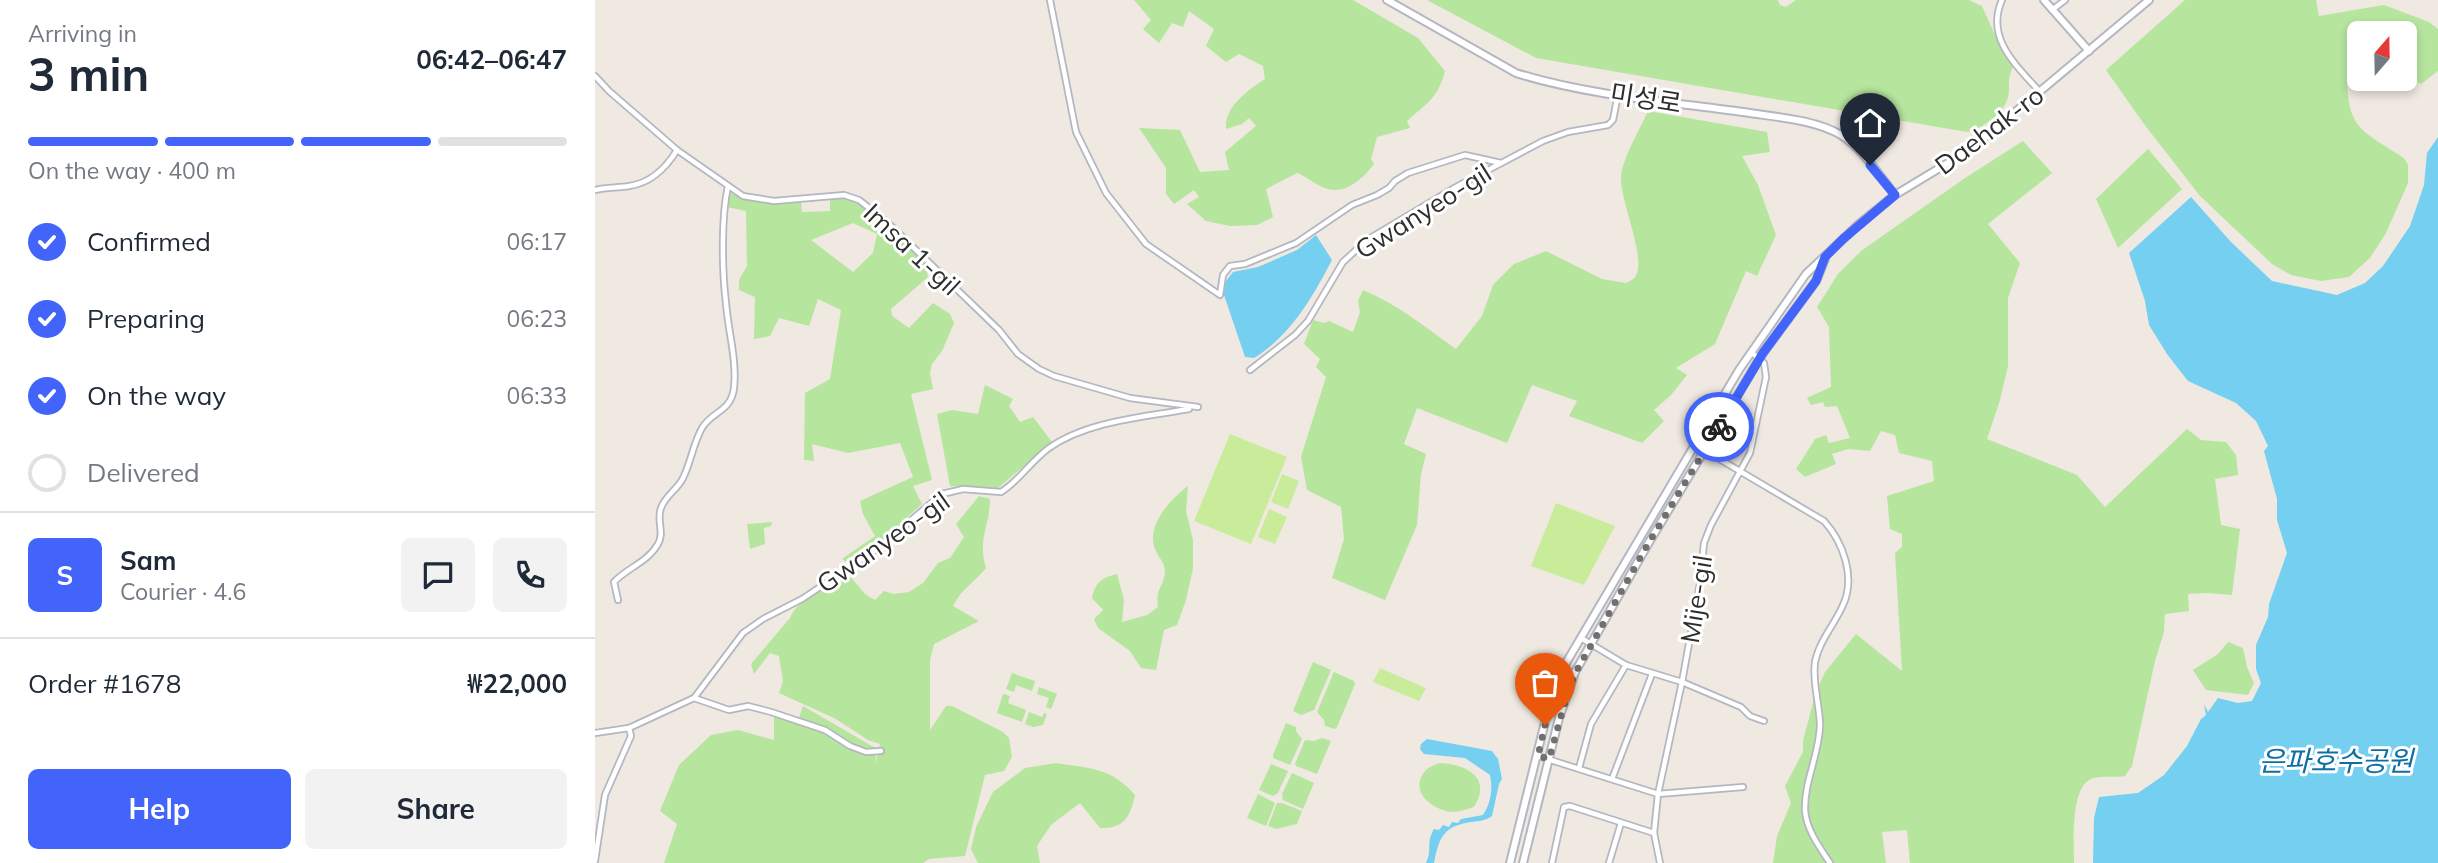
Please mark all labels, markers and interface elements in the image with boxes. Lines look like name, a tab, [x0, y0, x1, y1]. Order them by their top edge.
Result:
text: Arriving in	[28, 19, 137, 48]
north arrow	[2347, 21, 2417, 91]
map controls	[2347, 21, 2417, 91]
text: 06:42–06:47	[416, 43, 567, 76]
text: 3 min	[28, 45, 149, 103]
street label: 미성로	[1608, 76, 1684, 120]
street label: Daehak-ro	[1928, 78, 2050, 182]
pin	[1840, 93, 1900, 165]
icon: home	[1851, 104, 1889, 142]
text: On the way · 400 m	[28, 156, 236, 185]
street label: Gwanyeo-gil	[1349, 156, 1497, 266]
street label: Imsa 1-gil	[857, 196, 967, 302]
icon: check	[28, 223, 66, 261]
text: Confirmed	[87, 225, 211, 258]
text: 06:17	[507, 227, 567, 256]
icon: check	[28, 300, 66, 338]
text: Preparing	[87, 302, 205, 335]
text: 06:23	[507, 304, 567, 333]
icon: check	[28, 377, 66, 415]
text: On the way	[87, 379, 226, 412]
text: 06:33	[507, 381, 567, 410]
courier	[1684, 392, 1754, 462]
icon: bike	[1700, 408, 1738, 446]
text: Delivered	[87, 456, 200, 489]
street label: Gwanyeo-gil	[810, 484, 956, 600]
button: chat	[401, 538, 475, 612]
button: phone	[493, 538, 567, 612]
text: Sam	[120, 544, 176, 577]
street label: Mije-gil	[1673, 553, 1719, 645]
text: S	[57, 559, 73, 592]
text: Courier · 4.6	[120, 577, 246, 606]
pin	[1515, 653, 1575, 725]
icon: bag	[1526, 664, 1564, 702]
text: Order #1678	[28, 667, 181, 700]
text: ₩22,000	[467, 667, 567, 700]
water label: 은파호수공원	[2259, 743, 2416, 778]
button: Help	[28, 769, 291, 849]
button: Share	[305, 769, 567, 849]

